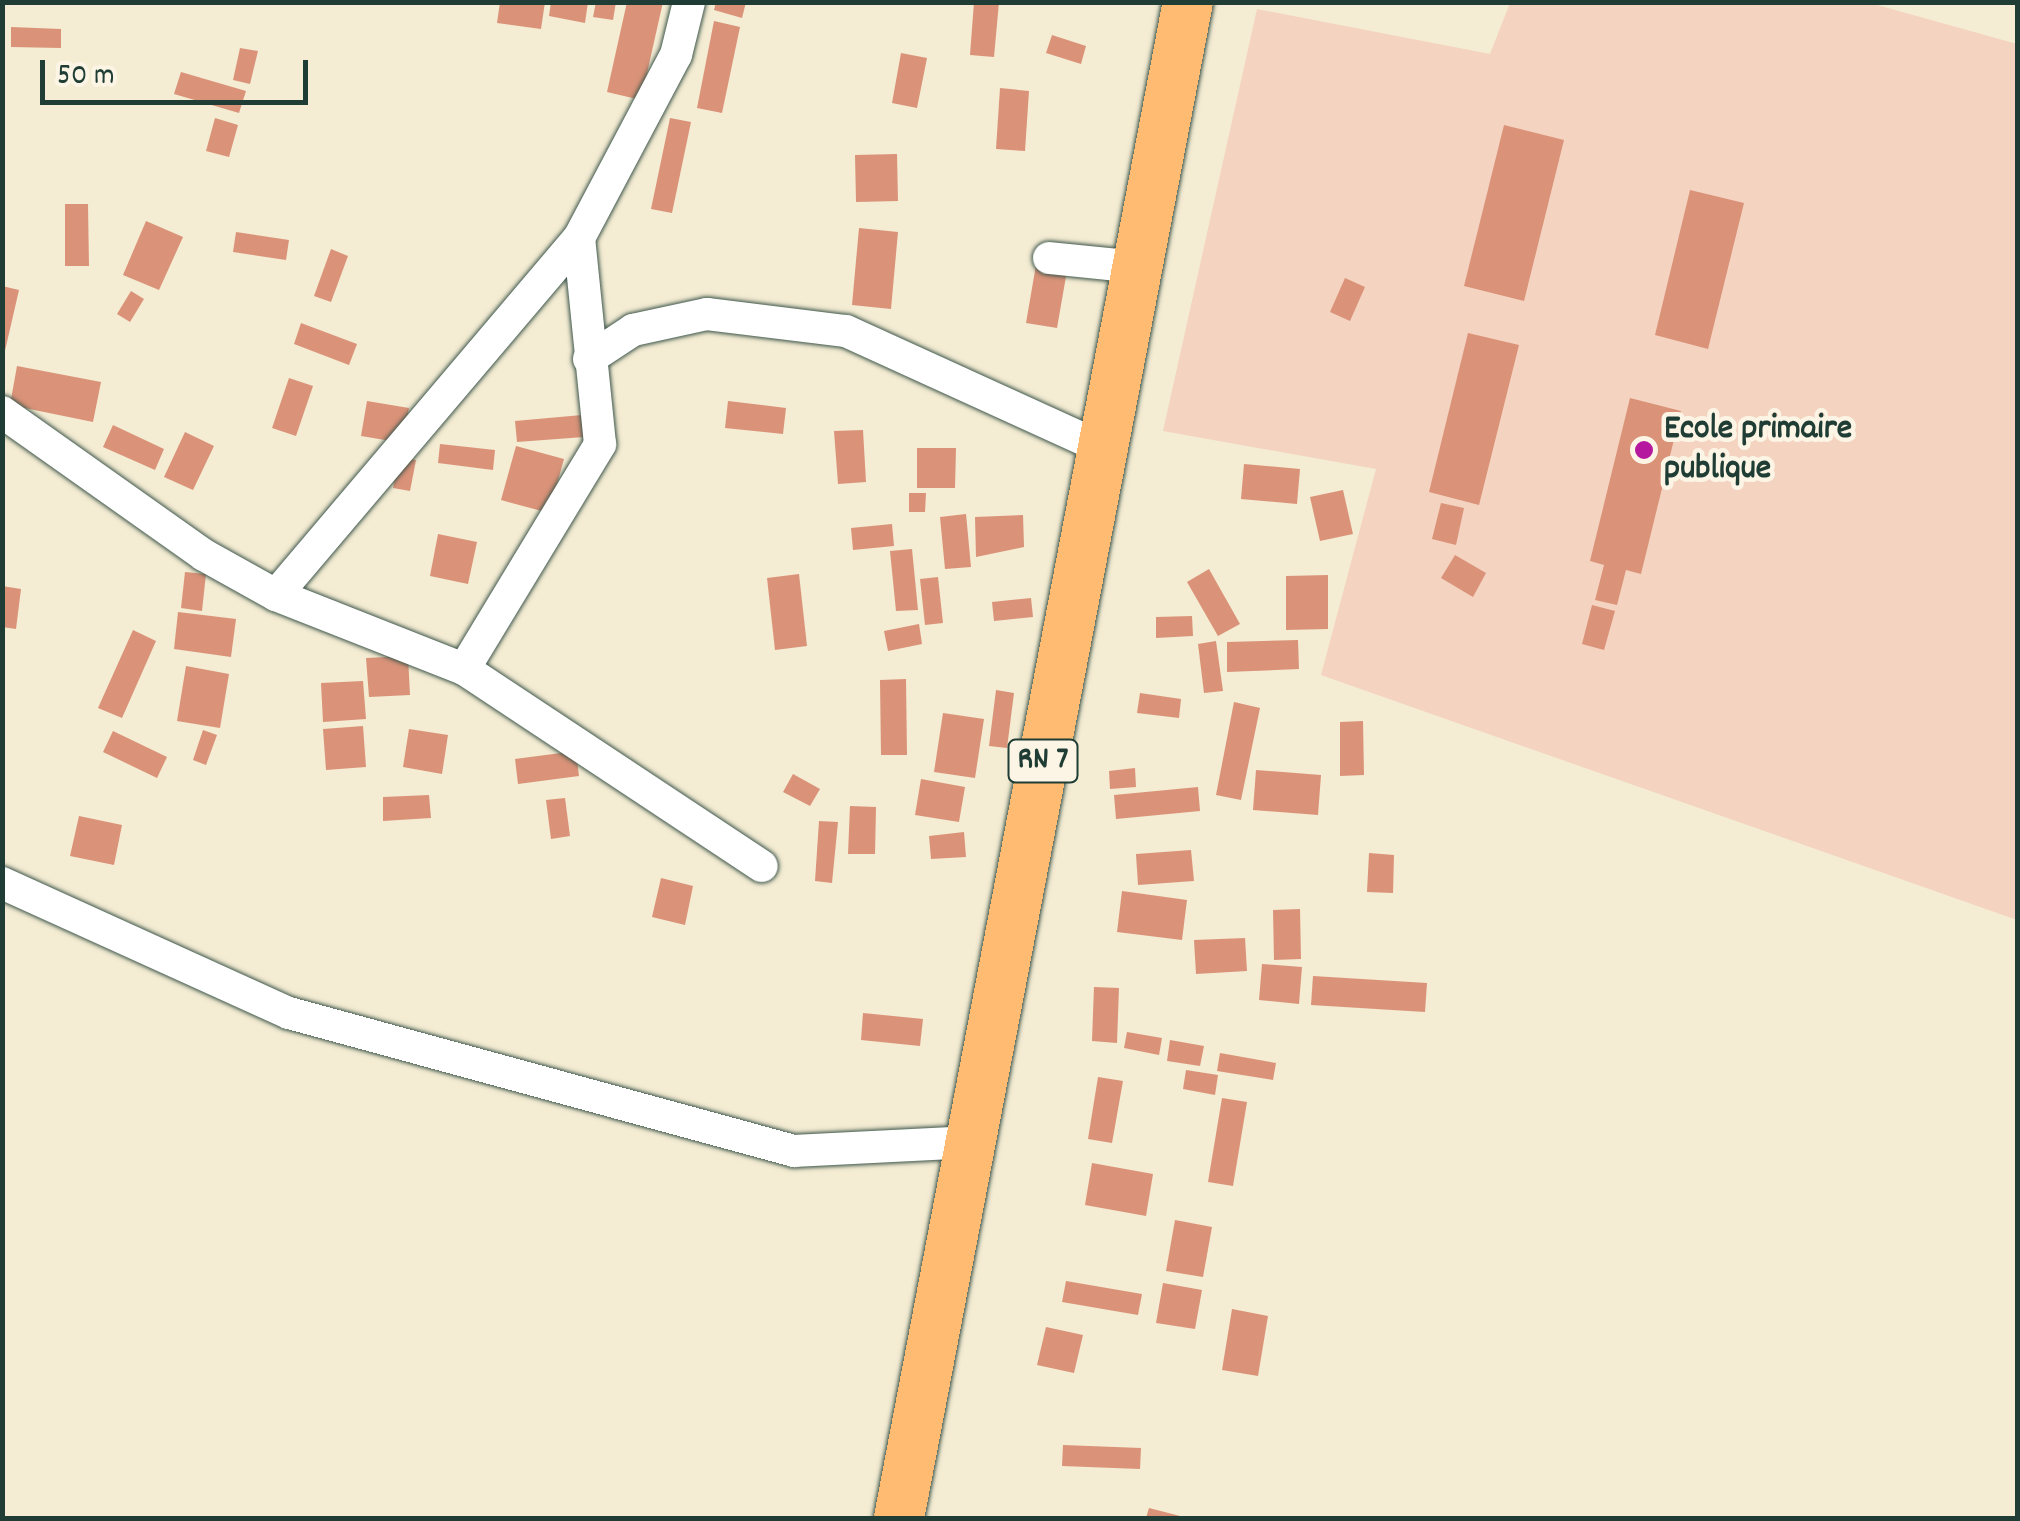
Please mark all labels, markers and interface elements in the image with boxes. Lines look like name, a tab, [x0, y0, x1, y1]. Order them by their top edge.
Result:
scale bar	[45, 40, 312, 102]
text: 50 m	[57, 56, 115, 99]
place label: Ecole primaire publique	[1664, 409, 1852, 491]
marker: Ecole primaire publique	[1633, 439, 1655, 461]
road number: RN 7	[1006, 734, 1080, 788]

